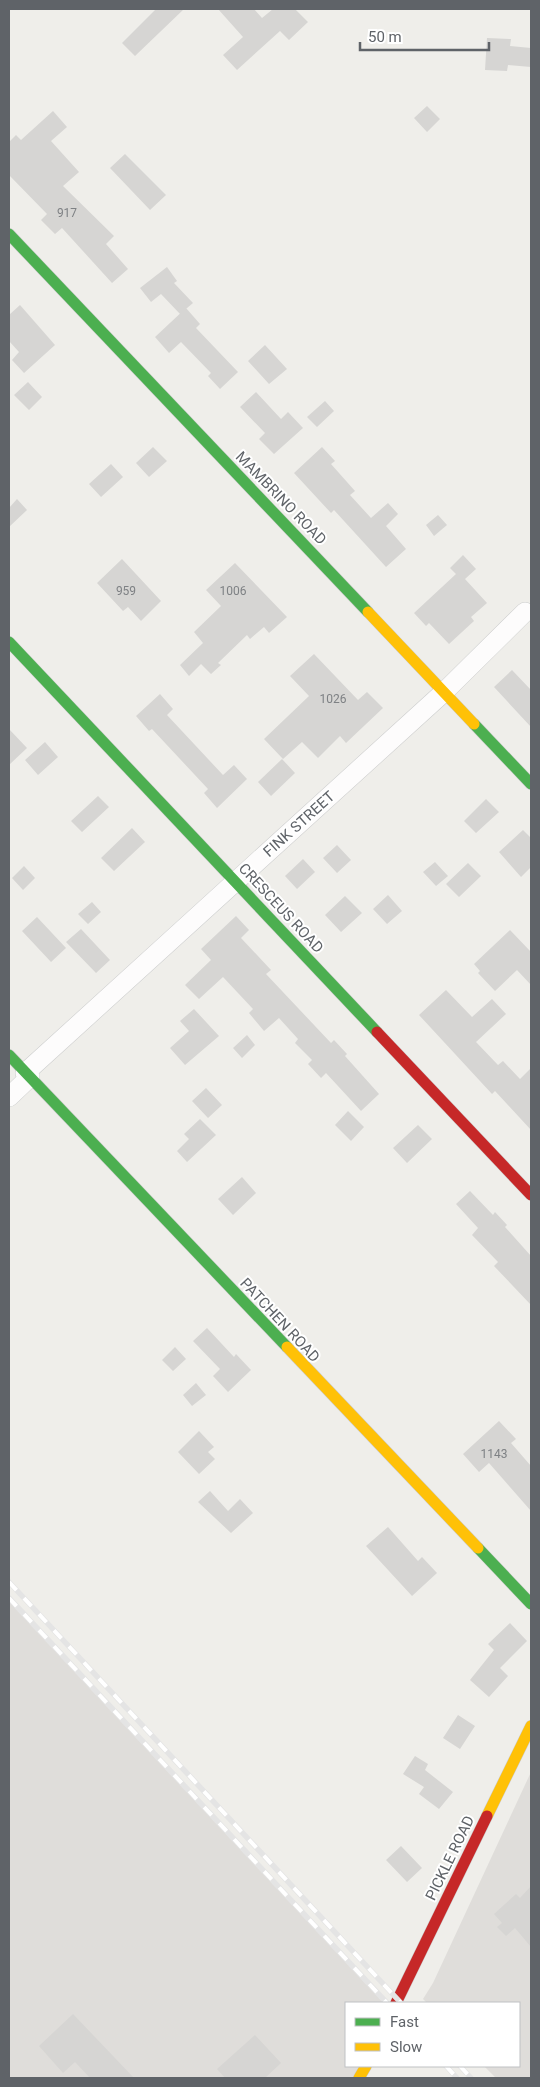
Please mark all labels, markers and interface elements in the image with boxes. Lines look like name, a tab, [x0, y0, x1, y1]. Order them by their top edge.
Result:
scale bar	[360, 20, 489, 52]
text: 50 m	[368, 28, 402, 46]
house number: 917	[57, 206, 77, 220]
street label: MAMBRINO ROAD	[232, 448, 330, 548]
house number: 959	[116, 584, 136, 598]
house number: 1006	[220, 584, 247, 598]
house number: 1026	[320, 692, 347, 706]
street label: FINK STREET	[260, 787, 338, 861]
street label: CRESCEUS ROAD	[235, 859, 327, 957]
street label: PATCHEN ROAD	[236, 1274, 324, 1366]
house number: 1143	[481, 1447, 507, 1461]
street label: PICKLE ROAD	[422, 1813, 478, 1903]
legend	[345, 2002, 520, 2067]
text: Fast	[390, 2013, 419, 2031]
text: Slow	[390, 2038, 422, 2056]

